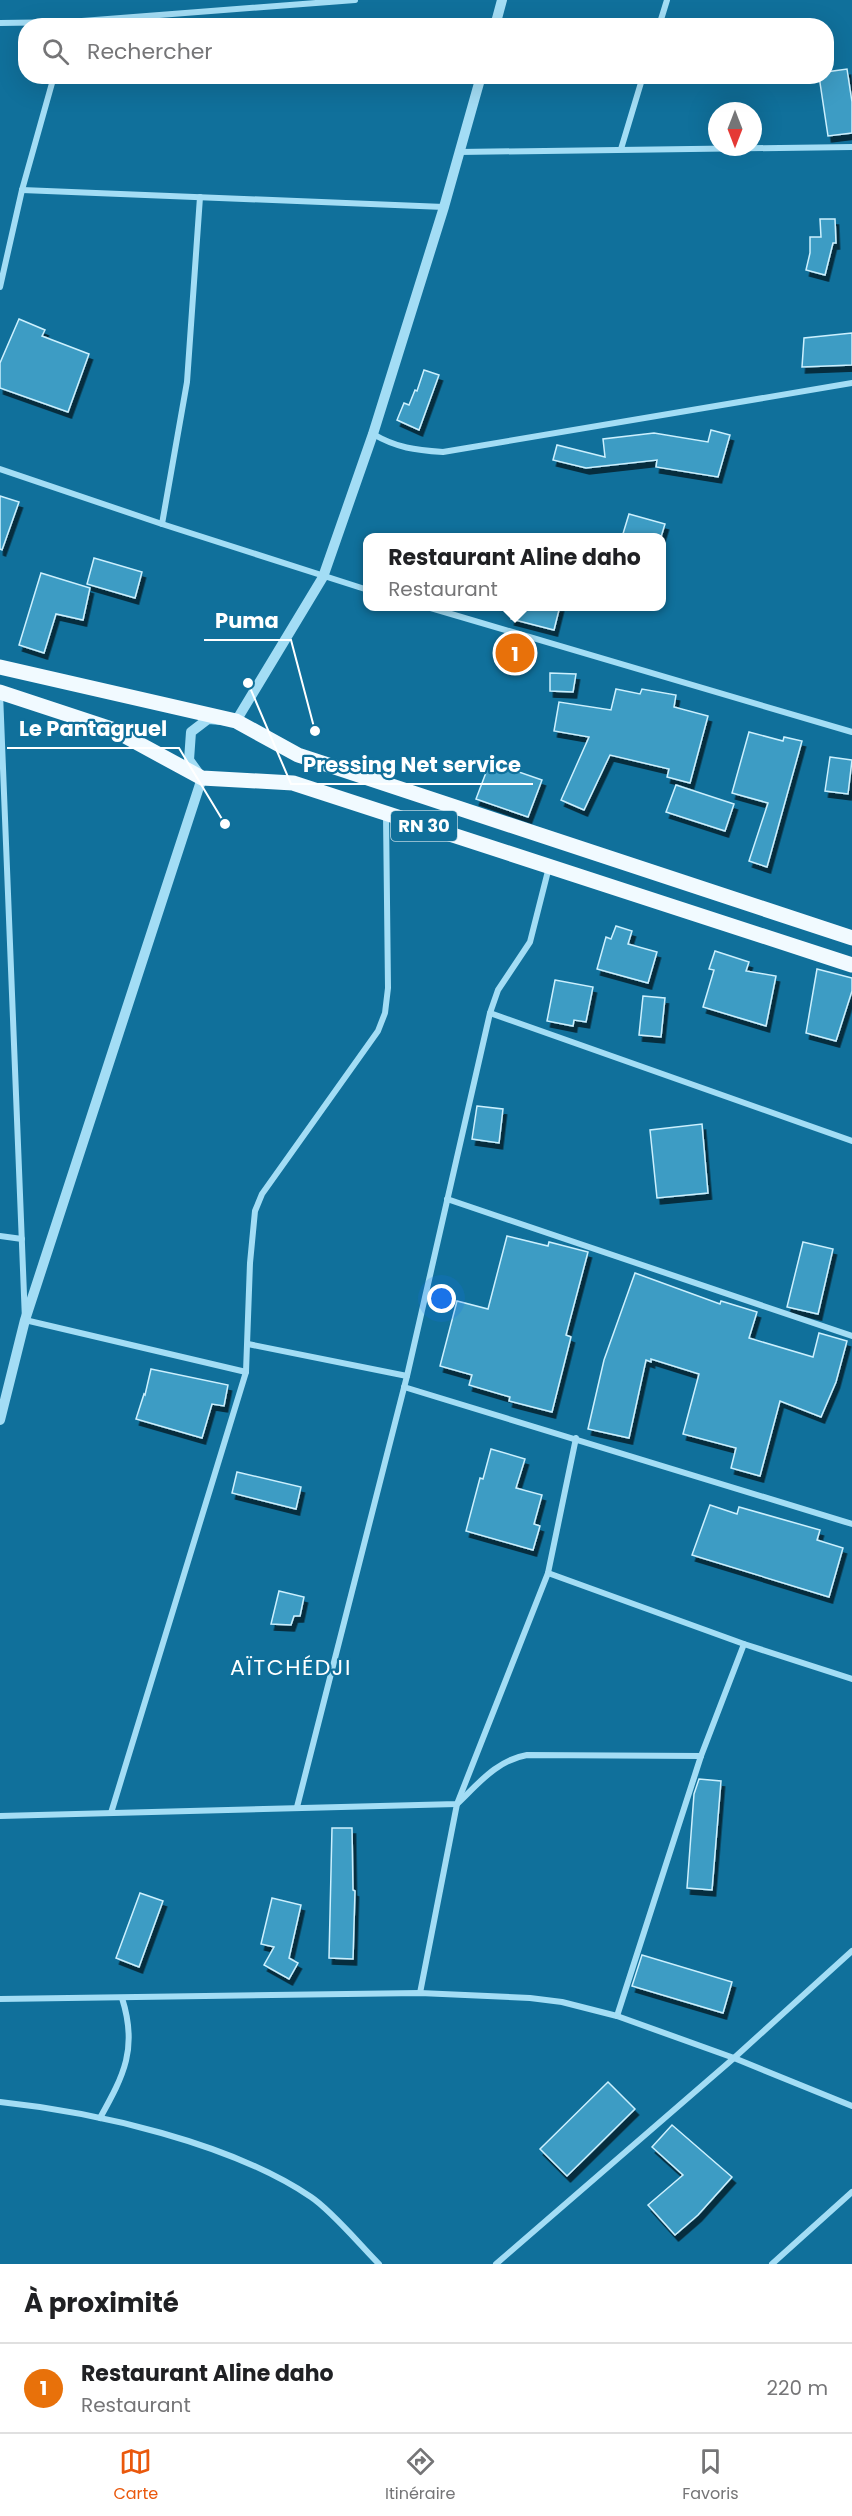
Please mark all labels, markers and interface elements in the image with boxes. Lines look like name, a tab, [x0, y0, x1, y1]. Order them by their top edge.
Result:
search box	[18, 18, 834, 84]
icon: search	[39, 35, 72, 68]
text: Rechercher	[87, 36, 213, 67]
north arrow	[708, 102, 762, 156]
popup	[363, 533, 666, 611]
text: Restaurant Aline daho	[388, 542, 641, 573]
text: Restaurant	[388, 575, 498, 603]
callout: Puma	[204, 601, 291, 640]
text: Puma	[215, 606, 279, 635]
pin: 1	[496, 630, 534, 676]
callout: Le Pantagruel	[7, 709, 179, 748]
text: Le Pantagruel	[19, 714, 167, 743]
callout: Pressing Net service	[291, 745, 533, 784]
text: Pressing Net service	[303, 750, 521, 779]
road number: RN 30	[391, 811, 457, 841]
your location	[427, 1284, 456, 1313]
district label: AÏTCHÉDJI	[230, 1652, 352, 1683]
text: À proximité	[24, 2285, 179, 2321]
text: Restaurant Aline daho	[81, 2358, 334, 2389]
text: 1	[40, 2374, 47, 2402]
text: 220 m	[767, 2374, 828, 2402]
text: Restaurant	[81, 2391, 191, 2419]
tab: Carte	[113, 2445, 158, 2506]
tab: Itinéraire	[385, 2445, 455, 2506]
tab: Favoris	[682, 2445, 739, 2506]

